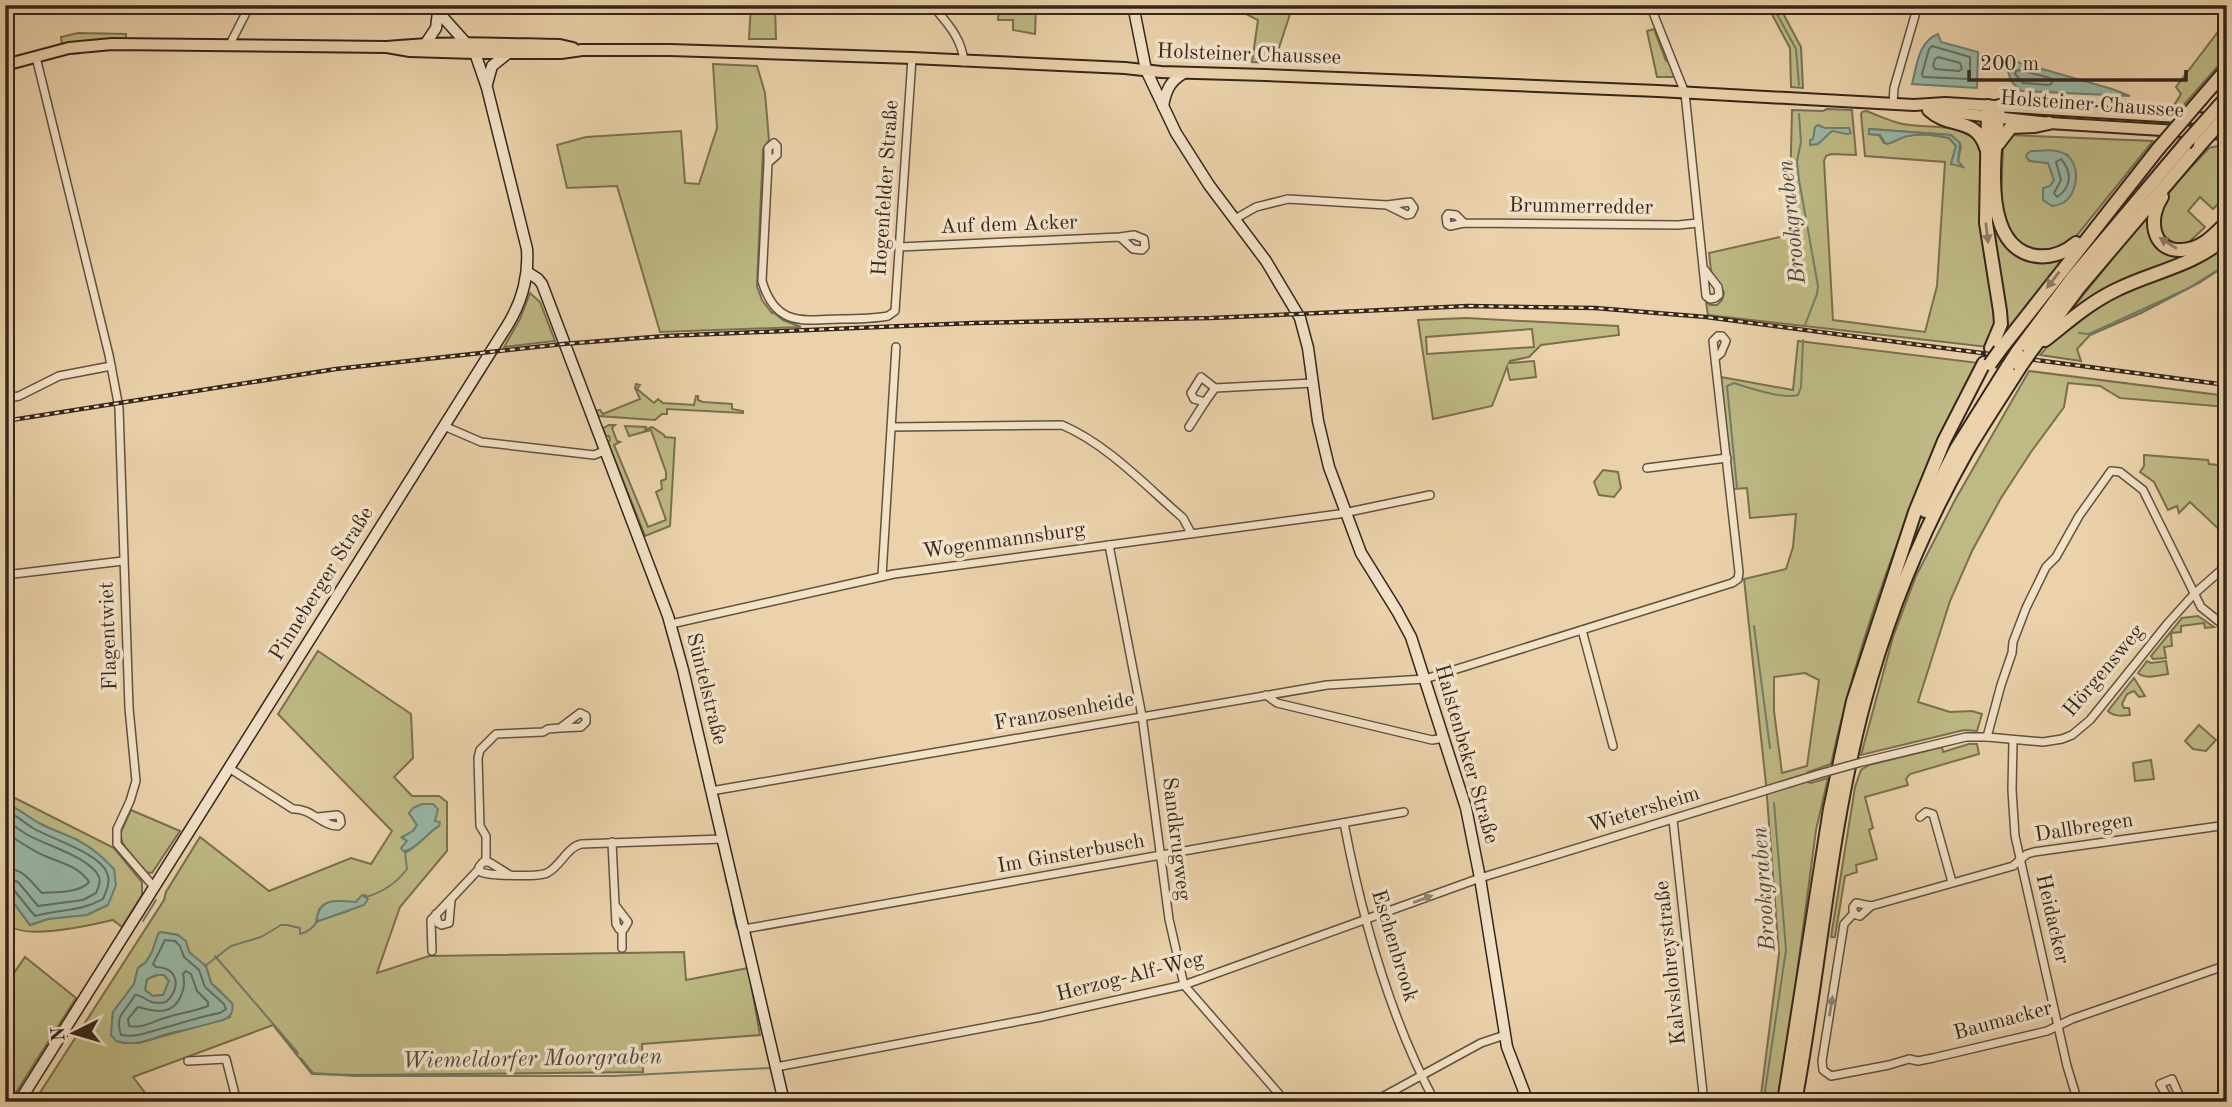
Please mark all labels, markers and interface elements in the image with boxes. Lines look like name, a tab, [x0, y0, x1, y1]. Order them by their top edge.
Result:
scale bar	[1969, 38, 2186, 82]
street label: Holsteiner Chaussee	[1156, 41, 1342, 69]
text: 200 m	[1980, 54, 2039, 75]
street label: Holsteiner Chaussee	[1999, 88, 2185, 122]
street label: Hogenfelder Straße	[869, 99, 903, 277]
water label: Brookgraben	[1774, 158, 1811, 286]
street label: Brummerredder	[1509, 195, 1654, 219]
street label: Auf dem Acker	[940, 212, 1079, 238]
one-way arrow	[1982, 223, 1993, 245]
one-way arrow	[2158, 237, 2178, 250]
one-way arrow	[2045, 271, 2060, 289]
street label: Pinneberger Straße	[266, 503, 378, 665]
street label: Wogenmannsburg	[921, 519, 1087, 563]
street label: Flagentwiet	[97, 581, 121, 691]
street label: Hörgensweg	[2060, 620, 2149, 721]
street label: Süntelstraße	[682, 631, 730, 747]
street label: Halstenbeker Straße	[1430, 662, 1502, 846]
street label: Franzosenheide	[992, 689, 1136, 735]
street label: Sandkrugweg	[1158, 776, 1194, 903]
street label: Wietersheim	[1586, 783, 1702, 837]
street label: Dallbregen	[2033, 810, 2135, 846]
water label: Brookgraben	[1748, 826, 1781, 953]
street label: Im Ginsterbusch	[996, 831, 1146, 877]
street label: Heidacker	[2031, 872, 2073, 966]
street label: Kalvslohreystraße	[1652, 880, 1690, 1046]
street label: Eschenbrook	[1367, 887, 1421, 1005]
one-way arrow	[1413, 893, 1434, 904]
street label: Herzog-Alf-Weg	[1054, 948, 1207, 1006]
one-way arrow	[1825, 995, 1836, 1017]
north arrow	[38, 998, 108, 1068]
street label: Baumacker	[1951, 998, 2055, 1044]
text: N	[49, 1026, 70, 1042]
water label: Wiemeldorfer Moorgraben	[402, 1045, 662, 1074]

